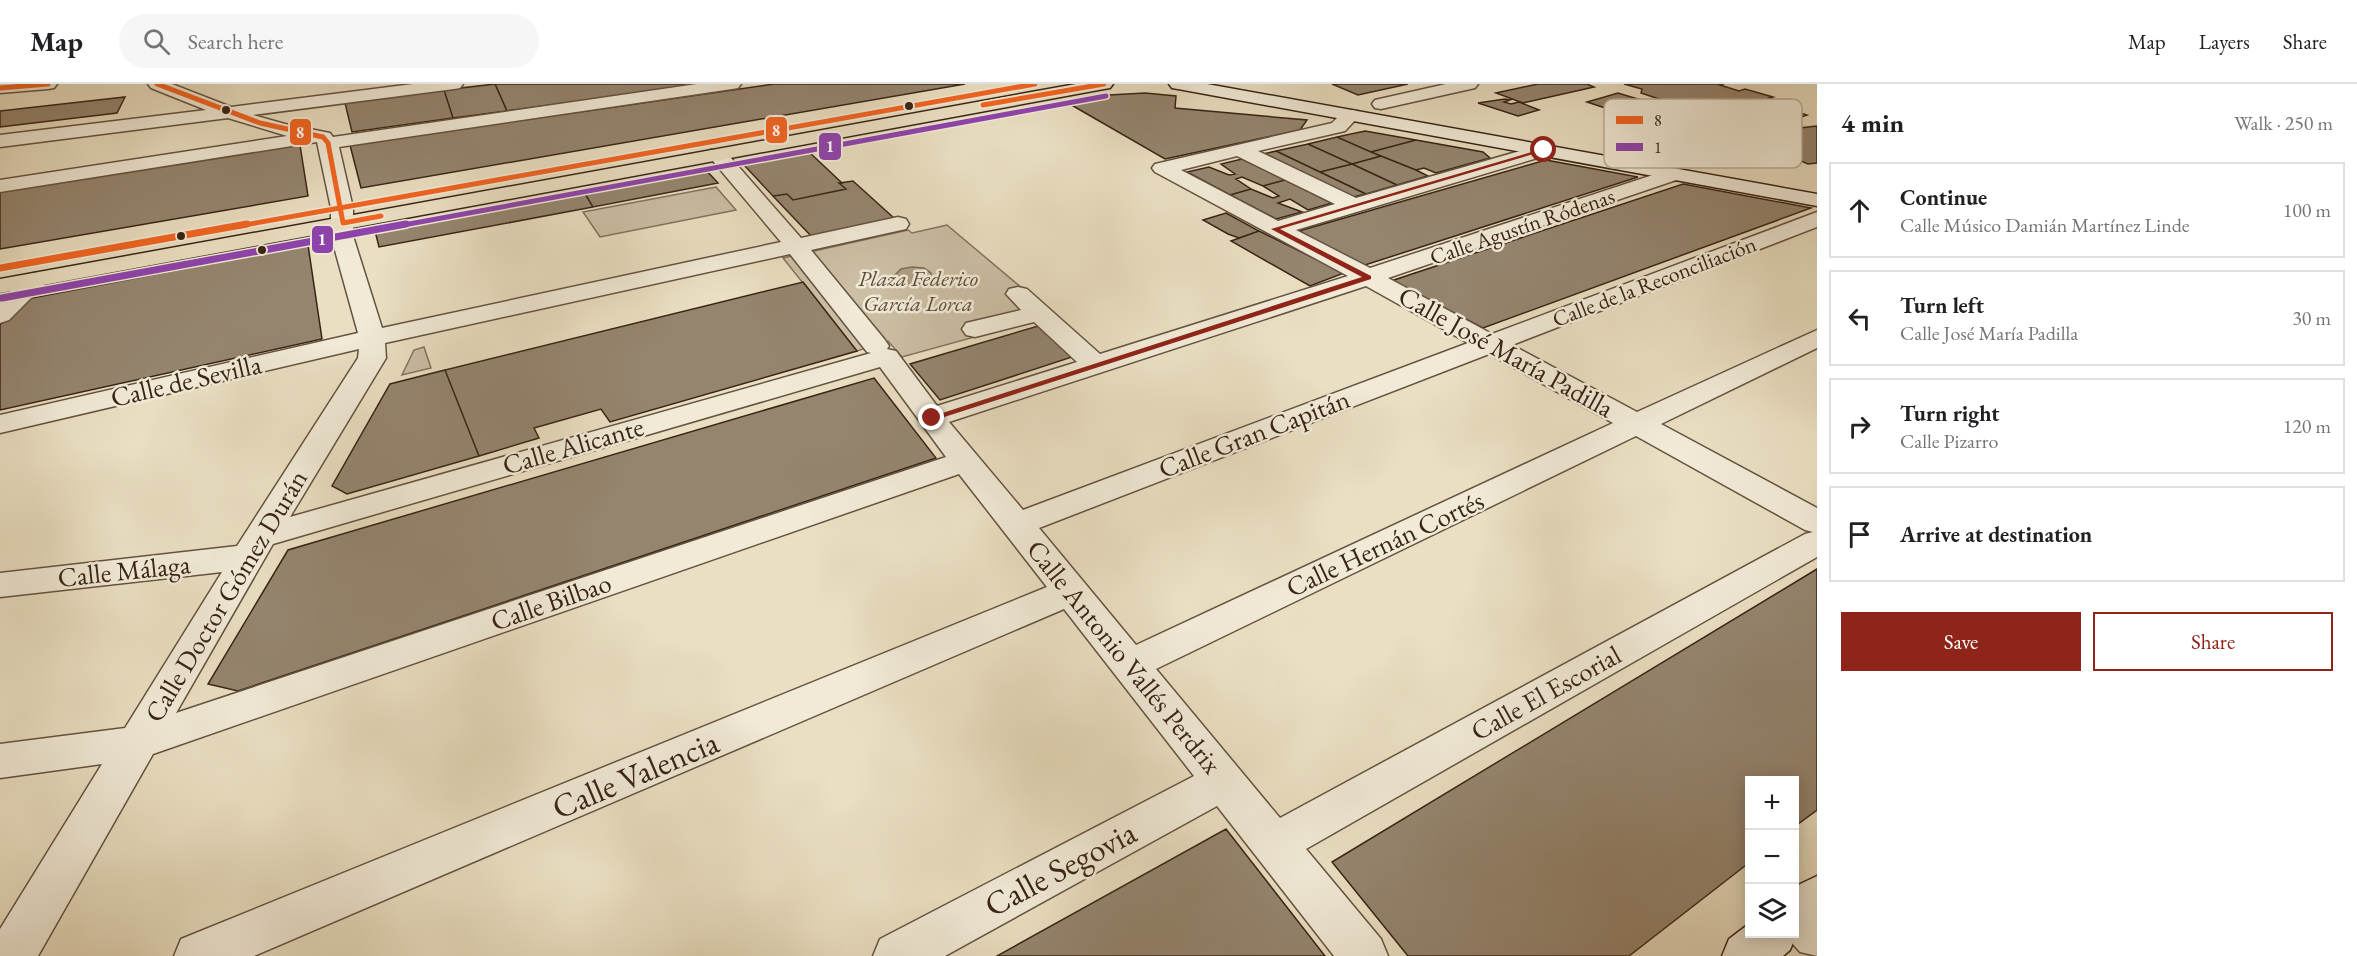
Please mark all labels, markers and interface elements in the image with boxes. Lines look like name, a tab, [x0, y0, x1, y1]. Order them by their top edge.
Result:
search box	[119, 14, 539, 68]
text: Map	[30, 23, 83, 59]
icon: search	[140, 25, 173, 58]
text: Search here	[188, 27, 283, 56]
text: Map	[2128, 28, 2166, 55]
text: Layers	[2199, 28, 2250, 55]
text: Share	[2283, 28, 2327, 55]
legend	[1604, 99, 1802, 168]
unlabelled marker	[903, 100, 915, 112]
unlabelled marker	[220, 104, 232, 116]
text: 4 min	[1841, 106, 1904, 140]
text: 8	[1654, 110, 1662, 131]
text: Walk · 250 m	[2234, 110, 2333, 136]
line badge: 8	[765, 116, 788, 144]
line badge: 8	[289, 118, 312, 146]
text: 8	[772, 120, 780, 141]
text: 8	[296, 122, 304, 143]
line badge: 1	[818, 132, 842, 161]
text: 1	[826, 136, 834, 157]
route start	[1530, 136, 1556, 162]
text: 1	[1654, 137, 1662, 158]
street label: Calle Agustín Ródenas	[1426, 181, 1618, 272]
text: Continue	[1900, 183, 1987, 212]
icon: ahead	[1843, 194, 1876, 227]
text: 100 m	[2283, 197, 2331, 223]
text: Calle Músico Damián Martínez Linde	[1900, 212, 2190, 238]
line badge: 1	[311, 225, 334, 254]
text: 1	[318, 229, 326, 250]
street label: Calle de la Reconciliación	[1548, 229, 1761, 334]
unlabelled marker	[175, 230, 187, 242]
unlabelled marker	[256, 244, 268, 256]
park label: Plaza Federico García Lorca	[858, 264, 978, 318]
street label: Calle José María Padilla	[1392, 278, 1620, 425]
text: Turn left	[1900, 291, 1984, 320]
icon: left	[1843, 302, 1876, 335]
text: 30 m	[2292, 305, 2331, 331]
text: Calle José María Padilla	[1900, 320, 2078, 346]
street label: Calle de Sevilla	[107, 346, 265, 415]
street label: Calle Gran Capitán	[1153, 381, 1354, 486]
text: Turn right	[1900, 399, 1999, 428]
route end	[918, 404, 944, 430]
street label: Calle Alicante	[498, 409, 647, 482]
icon: right	[1843, 410, 1876, 443]
text: 120 m	[2283, 413, 2331, 439]
text: Calle Pizarro	[1900, 428, 1998, 454]
street label: Calle Doctor Gómez Durán	[136, 463, 315, 728]
street label: Calle Hernán Cortés	[1280, 482, 1489, 605]
icon: arrive	[1843, 518, 1876, 551]
text: Arrive at destination	[1900, 520, 2092, 549]
street label: Calle Antonio Vallés Perdrix	[1019, 533, 1230, 781]
street label: Calle Málaga	[56, 546, 192, 595]
street label: Calle Bilbao	[486, 565, 616, 638]
button: Save	[1841, 612, 2081, 671]
button: Share	[2093, 612, 2333, 671]
street label: Calle El Escorial	[1464, 637, 1627, 748]
street label: Calle Valencia	[545, 720, 726, 829]
map controls	[1745, 776, 1799, 938]
button: +	[1745, 776, 1799, 830]
street label: Calle Segovia	[977, 810, 1144, 926]
button: −	[1745, 830, 1799, 884]
button: layers	[1745, 884, 1799, 938]

